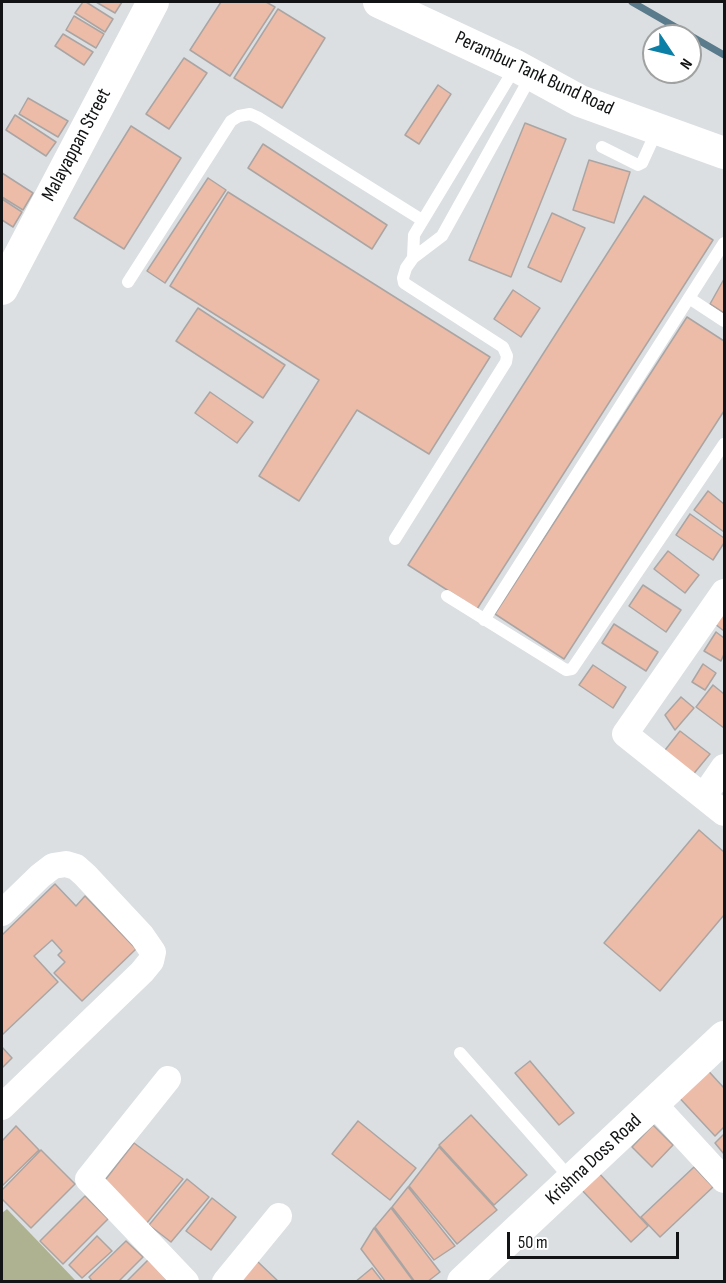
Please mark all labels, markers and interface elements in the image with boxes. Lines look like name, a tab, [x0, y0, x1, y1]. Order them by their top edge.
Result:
north arrow	[642, 24, 702, 84]
street label: Perambur Tank Bund Road	[451, 27, 617, 121]
text: N	[675, 55, 696, 72]
street label: Malayappan Street	[37, 85, 117, 205]
street label: Krishna Doss Road	[541, 1109, 647, 1211]
scale bar	[510, 1220, 682, 1258]
text: 50 m	[518, 1232, 548, 1253]

